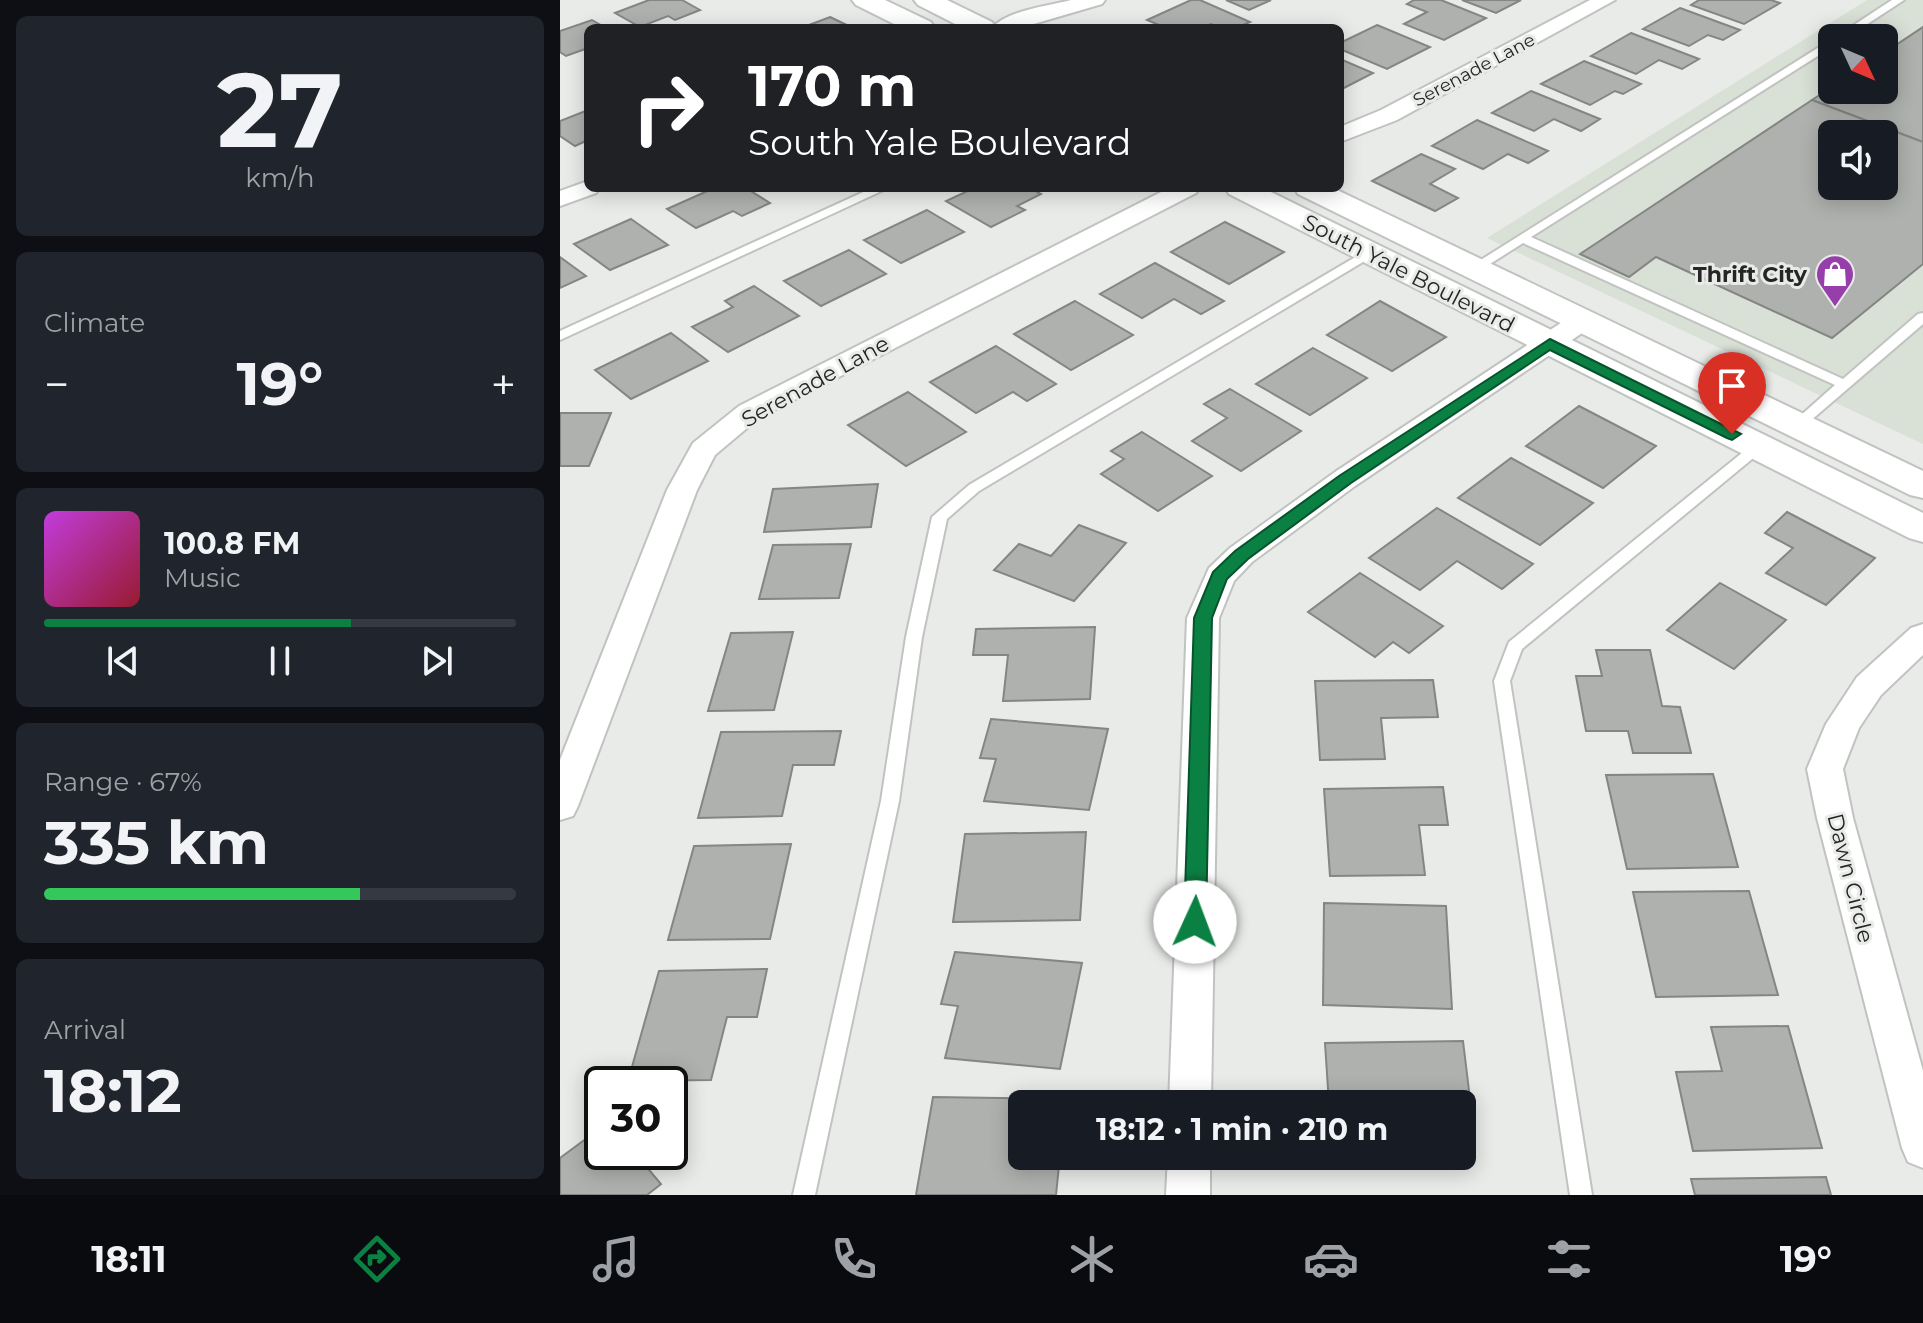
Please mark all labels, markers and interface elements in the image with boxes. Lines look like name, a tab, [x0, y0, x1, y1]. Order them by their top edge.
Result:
north arrow	[1818, 24, 1898, 104]
map controls	[1818, 24, 1898, 200]
street label: Serenade Lane	[1409, 29, 1539, 111]
text: 27	[217, 46, 343, 173]
text: 170 m	[748, 52, 916, 120]
icon: right	[616, 56, 720, 160]
text: South Yale Boulevard	[748, 120, 1131, 164]
button: sound	[1818, 120, 1898, 200]
text: km/h	[245, 162, 315, 194]
street label: South Yale Boulevard	[1298, 208, 1519, 339]
shop icon: Thrift City	[1814, 253, 1856, 308]
place label: Thrift City	[1693, 261, 1808, 288]
text: Climate	[44, 307, 145, 339]
street label: Serenade Lane	[737, 330, 894, 433]
text: 19°	[237, 347, 323, 420]
pin	[1698, 352, 1766, 434]
text: −	[44, 357, 69, 411]
text: +	[491, 357, 516, 411]
icon: arrive	[1710, 364, 1754, 408]
text: 100.8 FM	[164, 525, 300, 562]
text: Music	[164, 562, 241, 594]
icon: previous	[101, 639, 145, 683]
icon: pause	[258, 639, 302, 683]
icon: next	[415, 639, 459, 683]
text: Range · 67%	[44, 766, 202, 798]
text: 335 km	[44, 806, 269, 879]
street label: Dawn Circle	[1821, 811, 1880, 946]
position arrow	[1153, 880, 1237, 964]
text: Arrival	[44, 1014, 126, 1046]
text: 18:12	[44, 1054, 182, 1127]
speed limit sign: 30	[584, 1066, 688, 1170]
text: 18:12 · 1 min · 210 m	[1096, 1111, 1388, 1148]
icon: directions	[349, 1231, 405, 1287]
icon: music	[588, 1231, 644, 1287]
icon: phone	[826, 1231, 882, 1287]
icon: climate	[1064, 1231, 1120, 1287]
icon: car	[1303, 1231, 1359, 1287]
icon: filters	[1541, 1231, 1597, 1287]
text: 18:11	[91, 1237, 167, 1281]
text: 19°	[1780, 1237, 1832, 1281]

